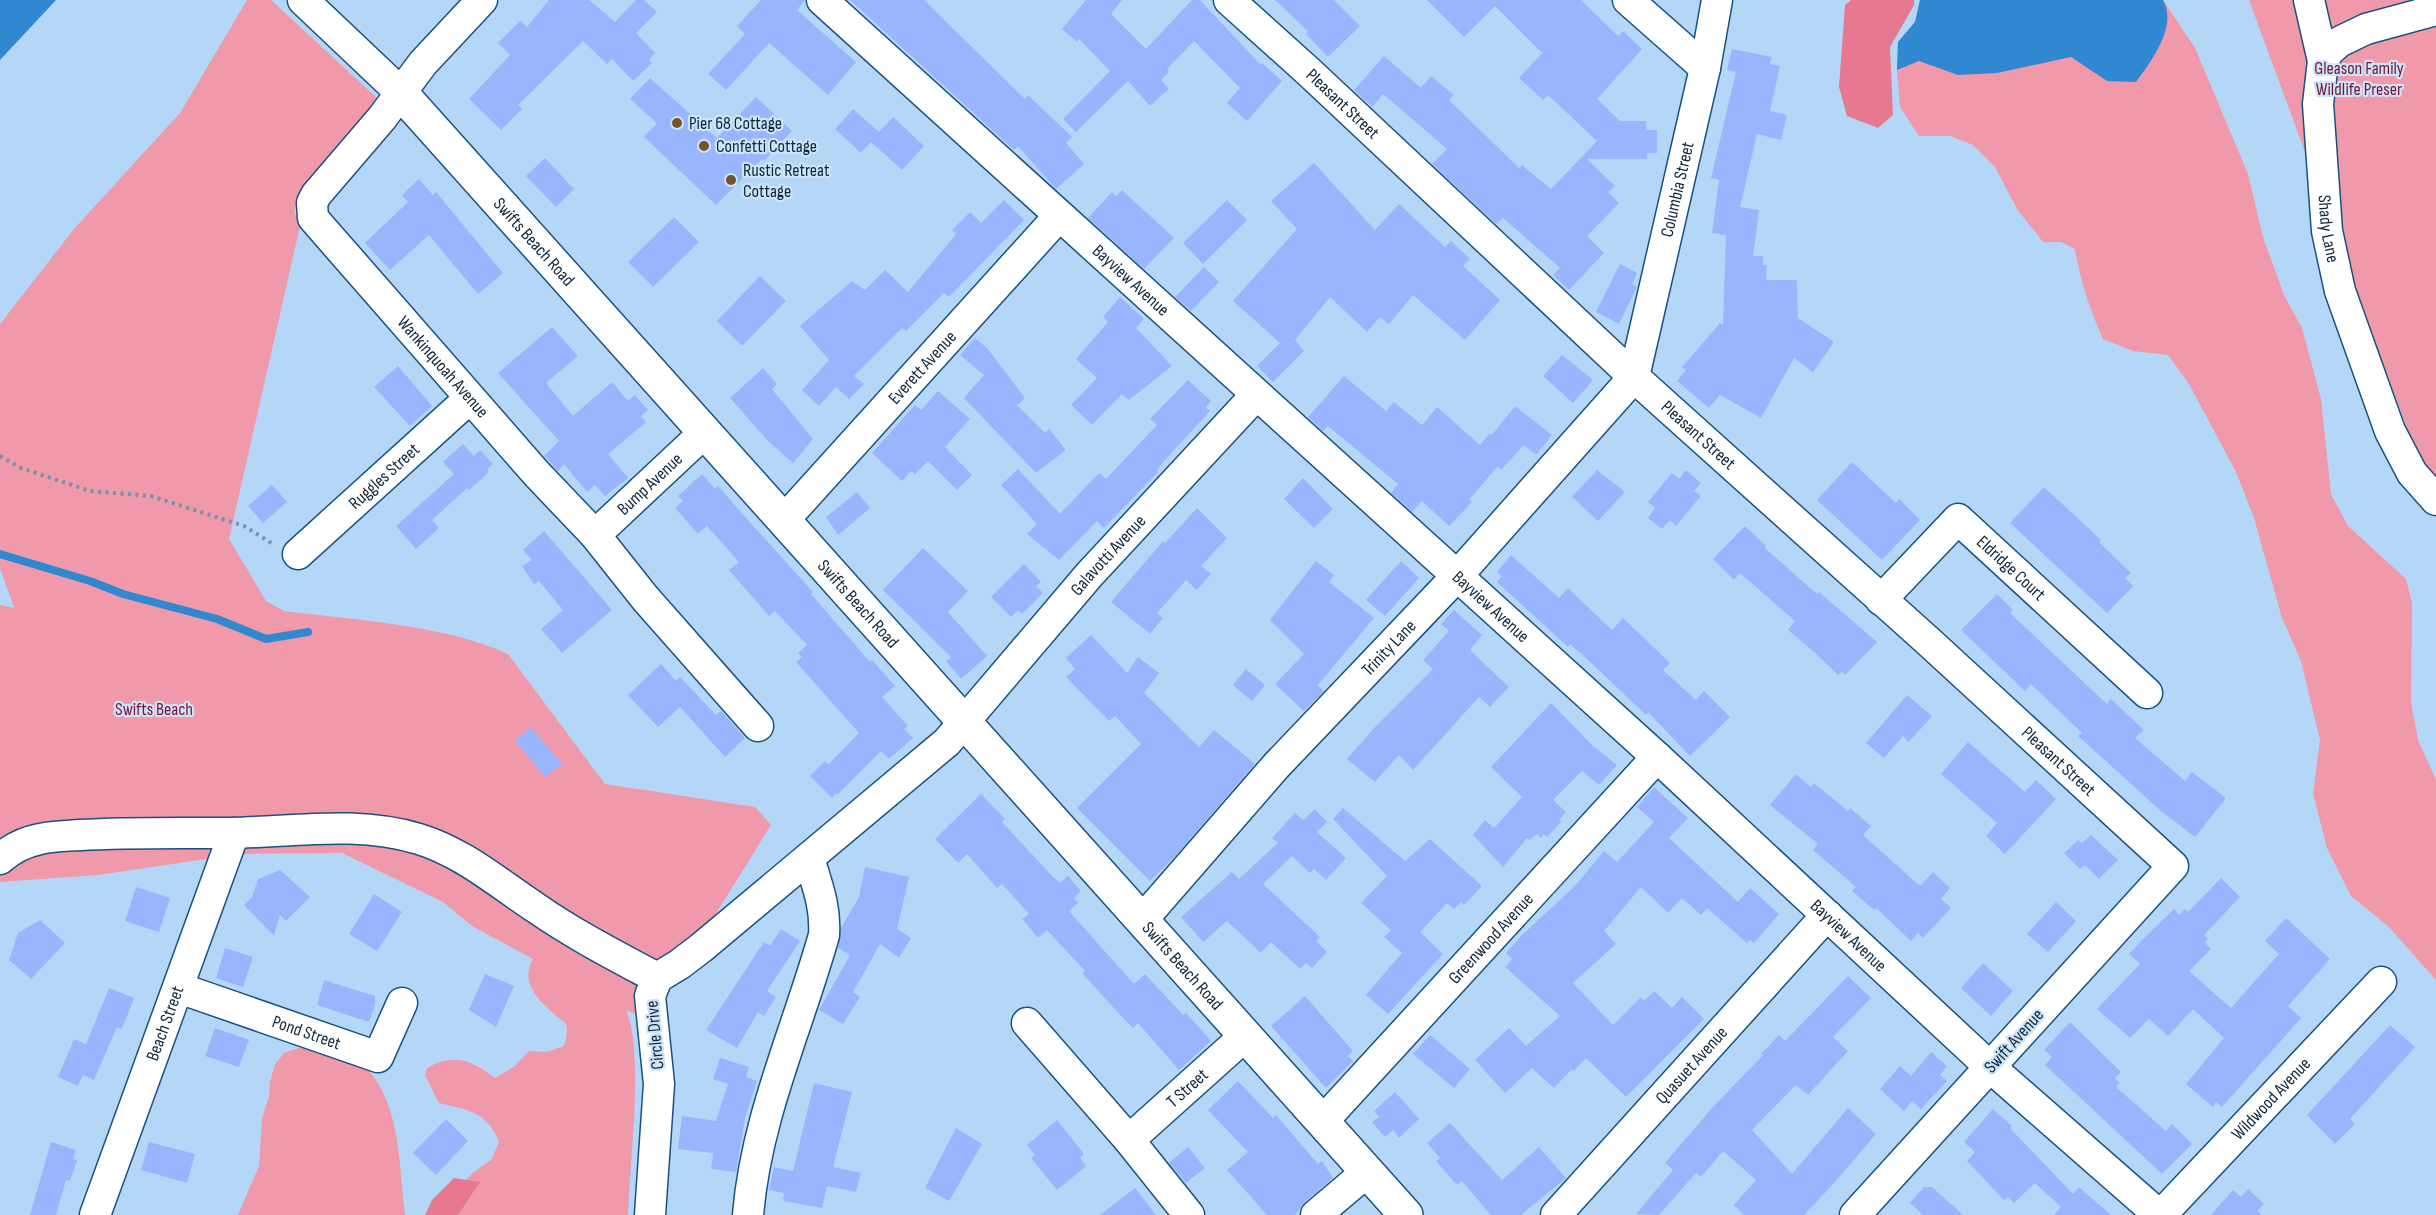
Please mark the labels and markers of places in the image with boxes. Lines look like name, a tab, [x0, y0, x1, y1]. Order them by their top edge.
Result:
place label: Pier 68 Cottage	[689, 113, 782, 134]
marker: Pier 68 Cottage	[670, 116, 684, 130]
place label: Confetti Cottage	[716, 136, 817, 157]
marker: Confetti Cottage	[697, 139, 711, 153]
place label: Rustic Retreat Cottage	[743, 160, 830, 202]
marker: Rustic Retreat Cottage	[724, 173, 738, 187]

